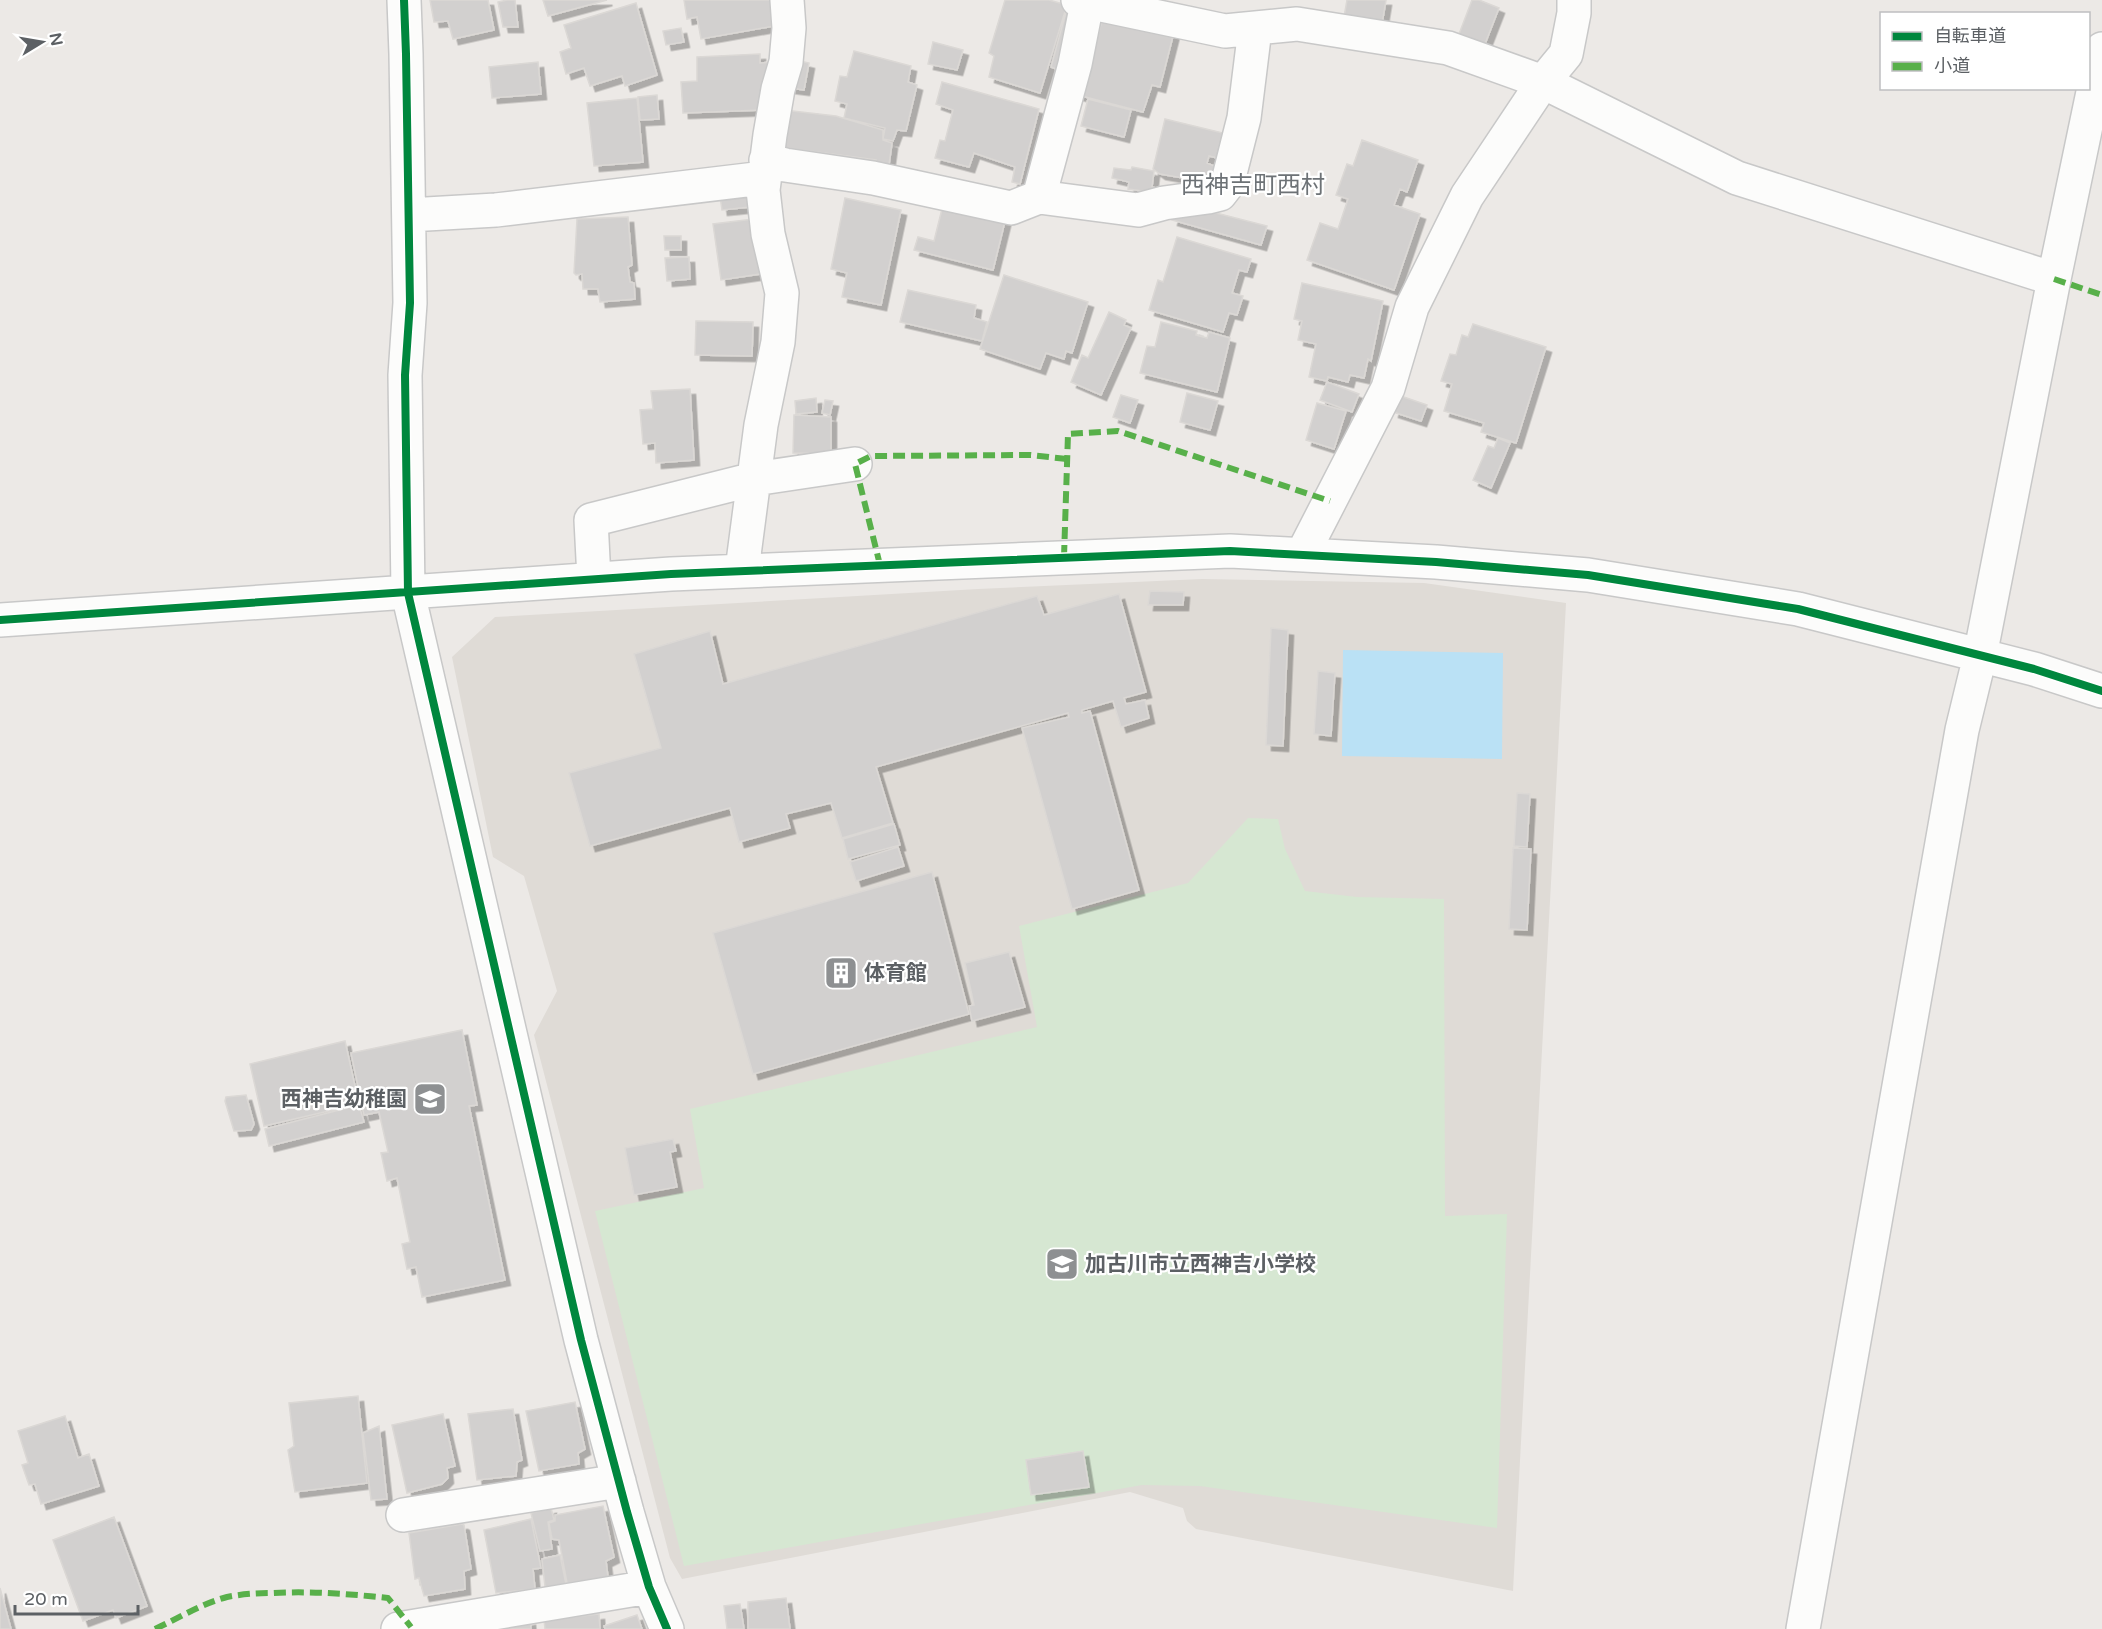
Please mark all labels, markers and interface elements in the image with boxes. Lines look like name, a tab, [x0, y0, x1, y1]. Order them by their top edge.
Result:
north arrow	[12, 12, 72, 72]
legend	[1880, 12, 2090, 90]
text: 自転車道	[1934, 25, 2006, 47]
text: N	[45, 31, 67, 48]
text: 小道	[1934, 55, 1970, 77]
district label: 西神吉町西村	[1181, 171, 1325, 200]
building icon: 体育館	[823, 955, 859, 991]
place label: 体育館	[864, 961, 927, 986]
school or university icon: 西神吉幼稚園	[412, 1081, 448, 1117]
place label: 西神吉幼稚園	[281, 1087, 407, 1112]
school or university icon: 加古川市立西神吉小学校	[1044, 1246, 1080, 1282]
place label: 加古川市立西神吉小学校	[1085, 1252, 1316, 1277]
scale bar	[15, 1578, 138, 1616]
text: 20 m	[24, 1588, 68, 1610]

